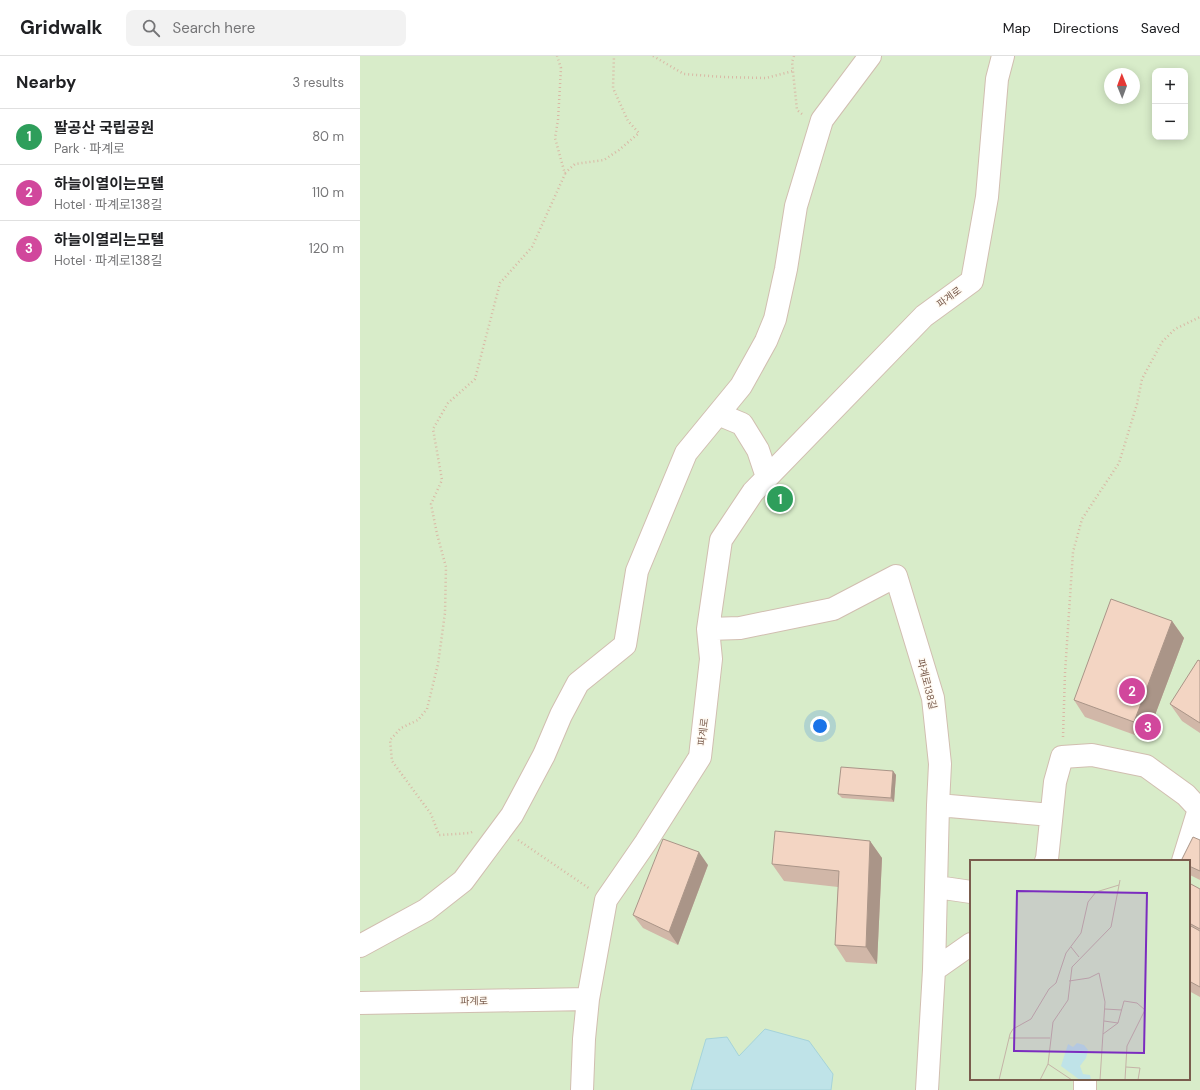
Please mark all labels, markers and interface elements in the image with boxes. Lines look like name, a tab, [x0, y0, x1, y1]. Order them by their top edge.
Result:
search box	[126, 10, 406, 46]
text: Gridwalk	[20, 15, 102, 40]
icon: search	[140, 17, 162, 39]
text: Search here	[172, 18, 255, 38]
text: Map	[1003, 19, 1031, 37]
text: Directions	[1053, 19, 1119, 37]
text: Saved	[1141, 19, 1180, 37]
north arrow	[1104, 68, 1140, 104]
map controls	[1152, 68, 1188, 140]
button: +	[1152, 68, 1188, 104]
text: Nearby	[16, 71, 76, 93]
text: 3 results	[292, 74, 344, 91]
button: −	[1152, 104, 1188, 140]
text: 팔공산 국립공원	[54, 118, 154, 138]
text: 1	[27, 128, 31, 145]
text: 80 m	[312, 128, 344, 145]
text: Park · 파계로	[54, 140, 125, 157]
text: 하늘이열이는모텔	[54, 174, 164, 194]
text: 2	[25, 184, 33, 201]
text: 110 m	[312, 184, 344, 201]
text: Hotel · 파계로138길	[54, 196, 162, 213]
text: 하늘이열리는모텔	[54, 230, 164, 250]
text: 3	[25, 240, 33, 257]
text: 120 m	[309, 240, 344, 257]
text: Hotel · 파계로138길	[54, 252, 162, 269]
street label: 파계로	[934, 284, 964, 310]
pin: 1	[767, 484, 793, 514]
street label: 파계로138길	[914, 657, 940, 711]
pin: 2	[1119, 676, 1145, 706]
pin: 3	[1135, 712, 1161, 742]
your location	[810, 716, 830, 736]
street label: 파계로	[695, 718, 711, 746]
inset map	[970, 860, 1190, 1080]
street label: 파계로	[460, 994, 488, 1008]

